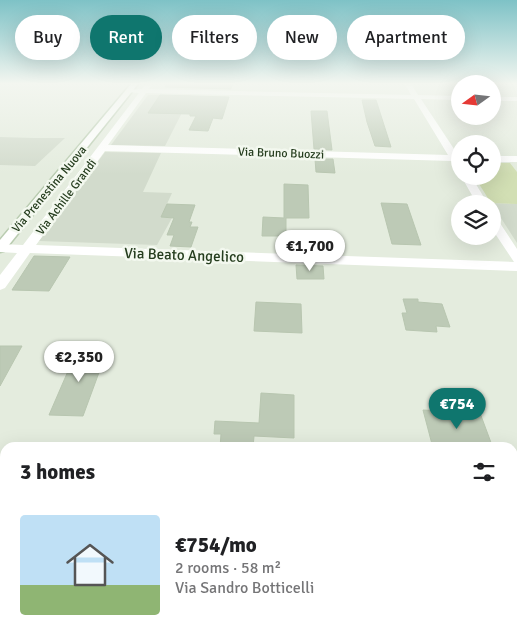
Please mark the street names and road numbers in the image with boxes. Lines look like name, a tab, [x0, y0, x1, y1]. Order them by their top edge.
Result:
street label: Via Prenestina Nuova	[9, 143, 90, 236]
street label: Via Bruno Buozzi	[238, 145, 324, 162]
street label: Via Achille Grandi	[33, 156, 100, 238]
street label: Via Beato Angelico	[124, 244, 244, 266]

